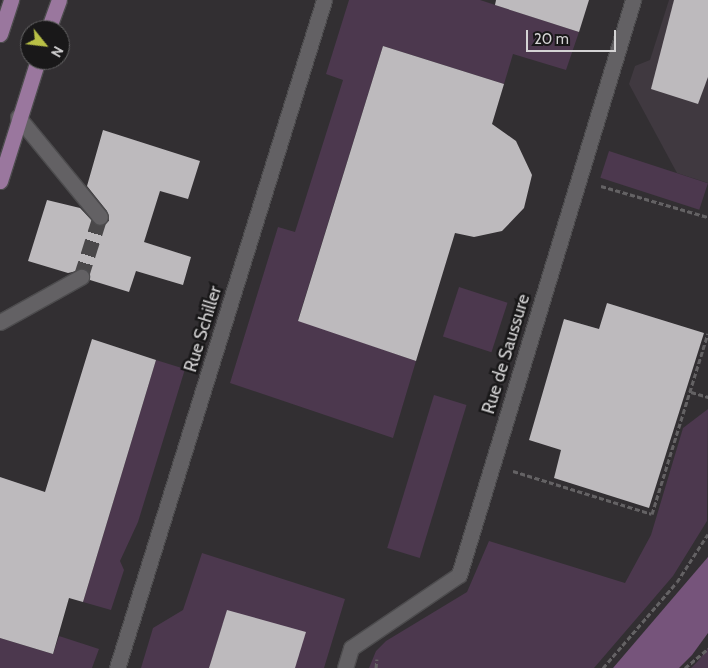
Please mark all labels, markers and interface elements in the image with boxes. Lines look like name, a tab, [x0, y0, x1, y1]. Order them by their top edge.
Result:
north arrow	[20, 20, 70, 70]
scale bar	[528, 20, 618, 52]
text: 20 m	[534, 30, 569, 48]
text: N	[47, 43, 68, 60]
street label: Rue Schiller	[180, 283, 226, 375]
street label: Rue de Saussure	[478, 291, 534, 417]

